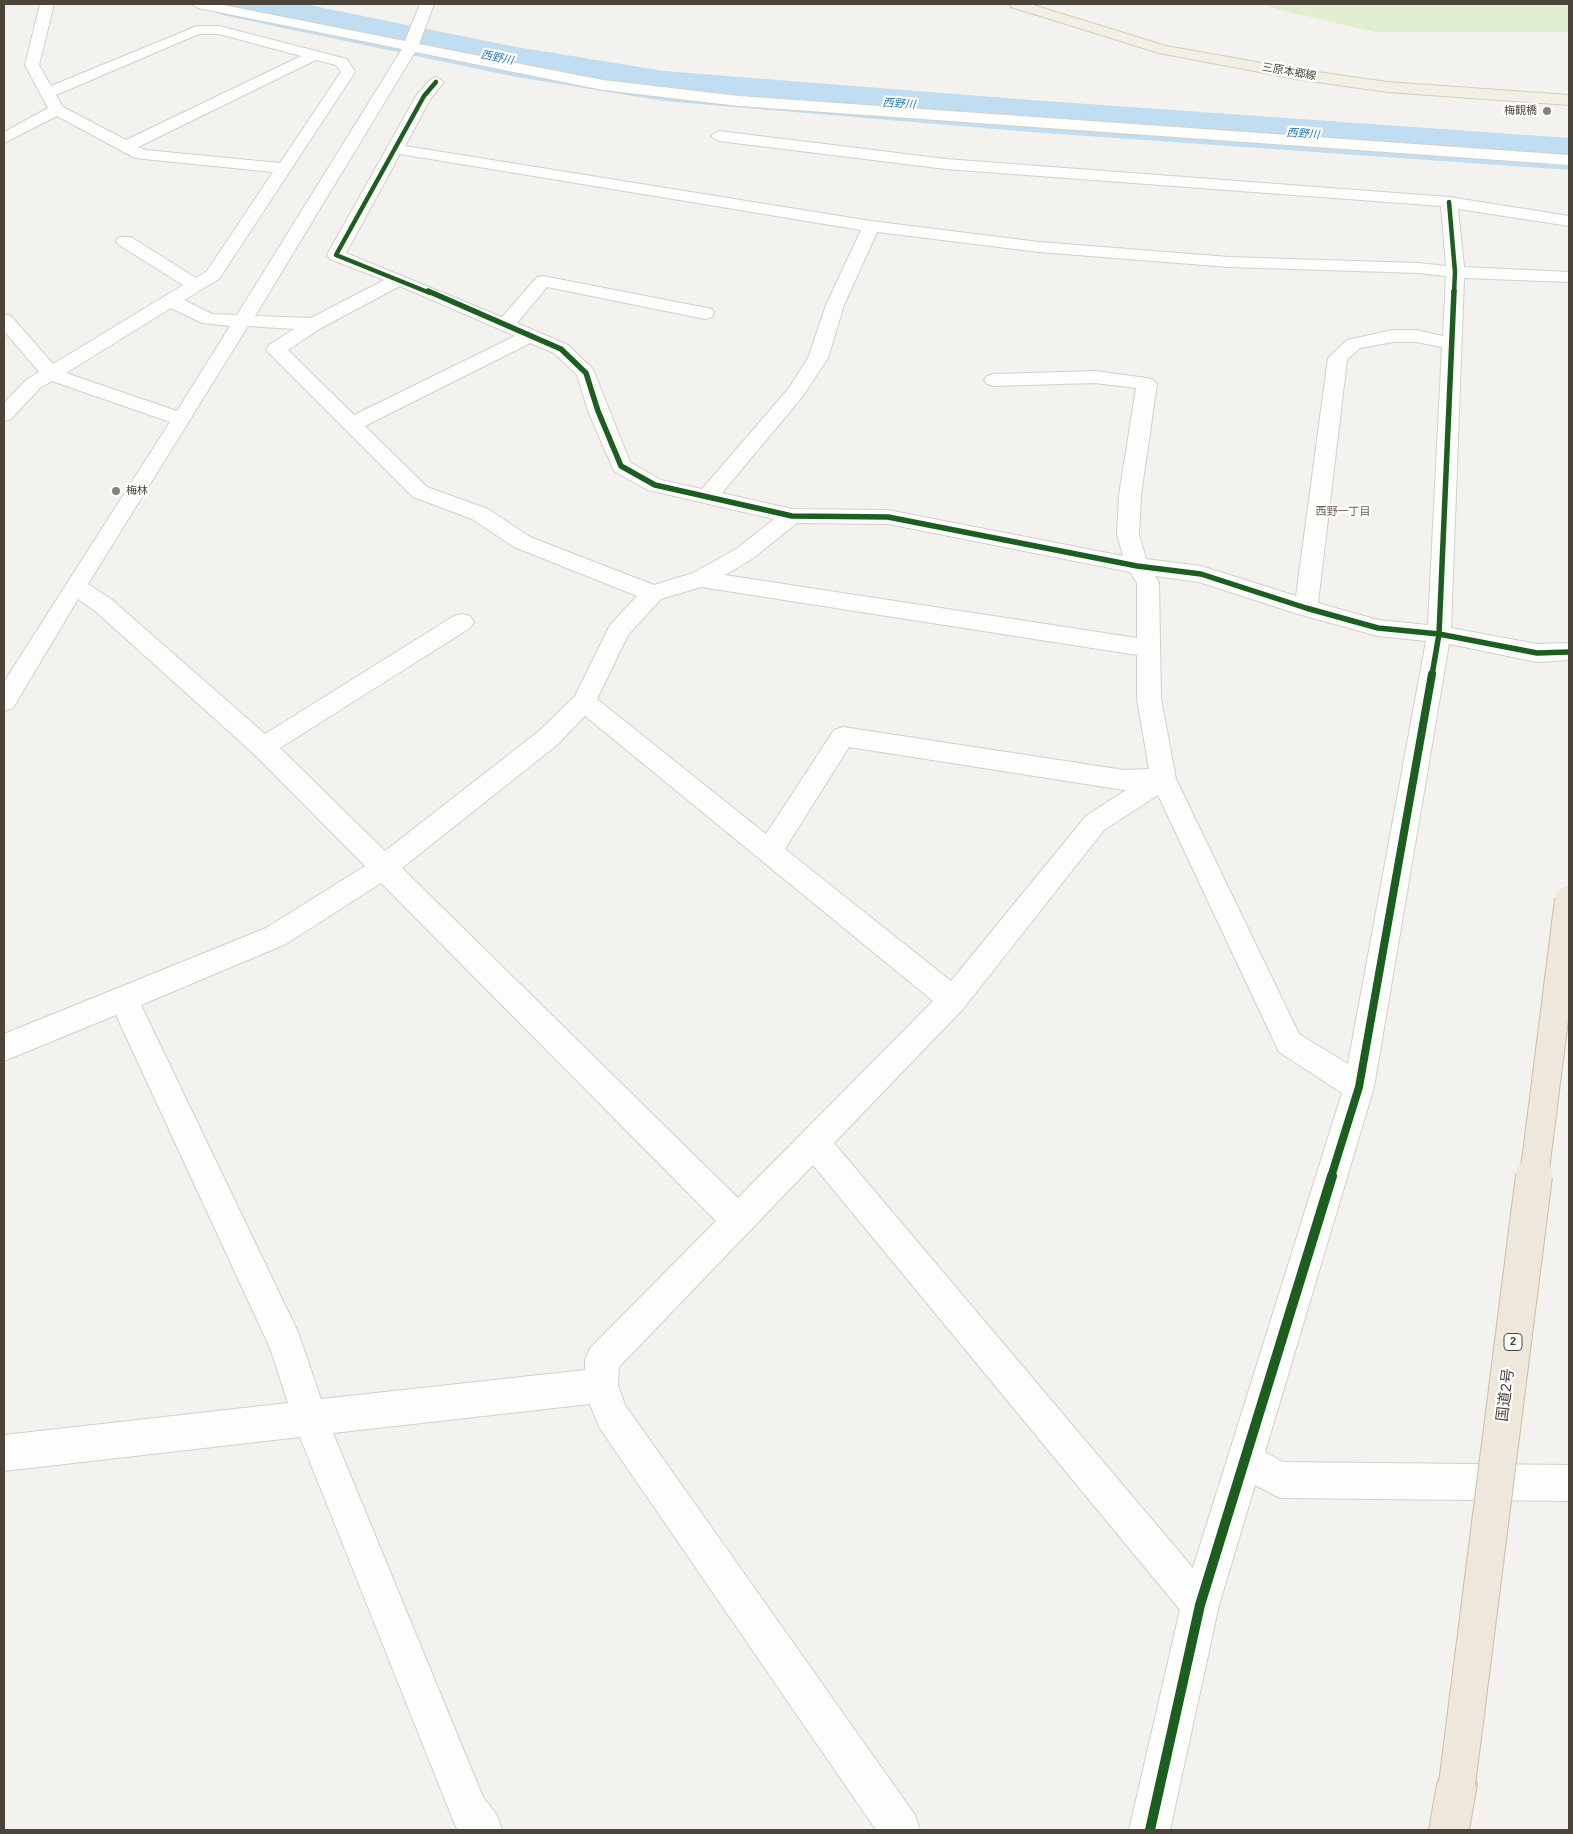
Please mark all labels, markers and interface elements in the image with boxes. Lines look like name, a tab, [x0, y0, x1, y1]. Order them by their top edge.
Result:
water label: 西野川	[480, 48, 514, 68]
street label: 三原本郷線	[1261, 61, 1317, 83]
water label: 西野川	[882, 96, 916, 112]
place label: 梅観橋	[1504, 104, 1537, 118]
marker: 梅観橋	[1541, 105, 1553, 117]
water label: 西野川	[1286, 126, 1320, 142]
place label: 梅林	[126, 484, 148, 498]
marker: 梅林	[110, 485, 122, 497]
district label: 西野一丁目	[1316, 505, 1370, 519]
road number: 2	[1504, 1334, 1522, 1350]
street label: 国道2号	[1494, 1367, 1518, 1423]

